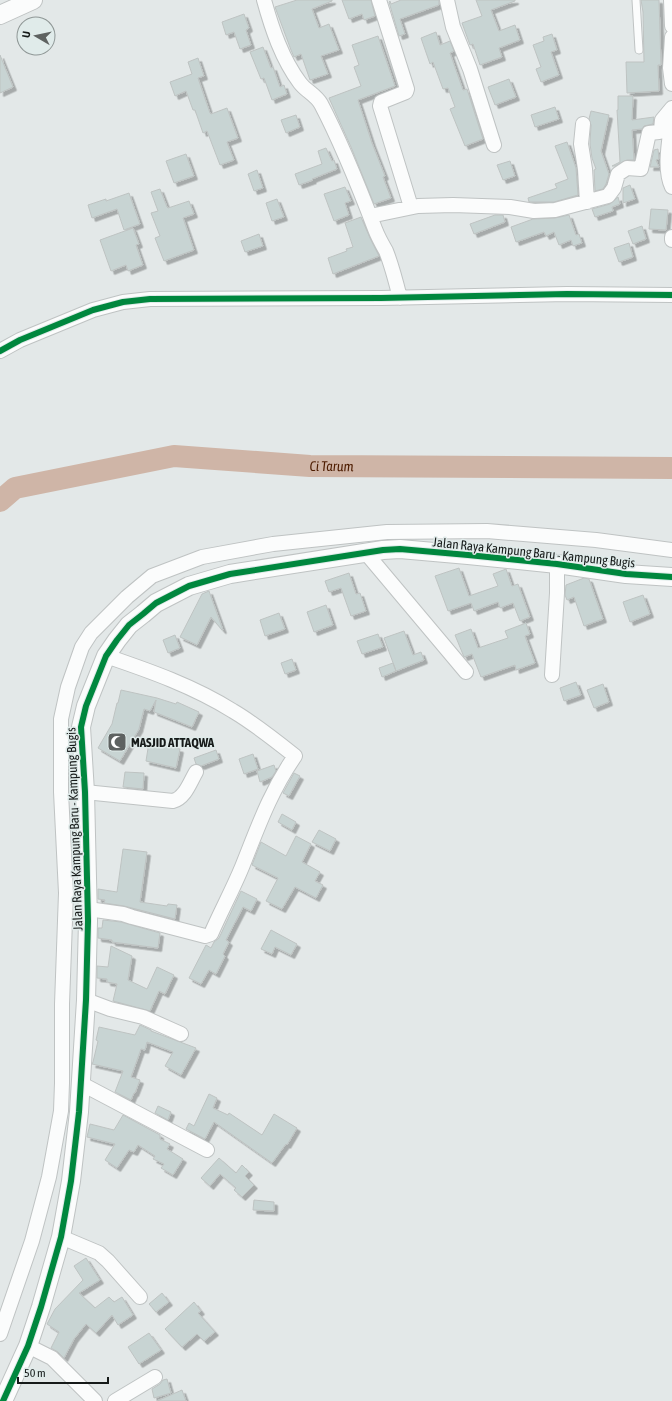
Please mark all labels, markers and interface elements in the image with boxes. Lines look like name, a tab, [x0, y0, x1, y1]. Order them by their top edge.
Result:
north arrow	[16, 16, 56, 56]
text: U	[20, 30, 33, 39]
water label: Ci Tarum	[309, 458, 354, 474]
street label: Jalan Raya Kampung Baru - Kampung Bugis	[432, 534, 636, 571]
street label: Jalan Raya Kampung Baru - Kampung Bugis	[63, 727, 86, 931]
mosque icon: MASJID ATTAQWA	[106, 731, 128, 753]
place label: MASJID ATTAQWA	[131, 735, 215, 750]
scale bar	[18, 1359, 108, 1385]
text: 50 m	[24, 1366, 46, 1380]

